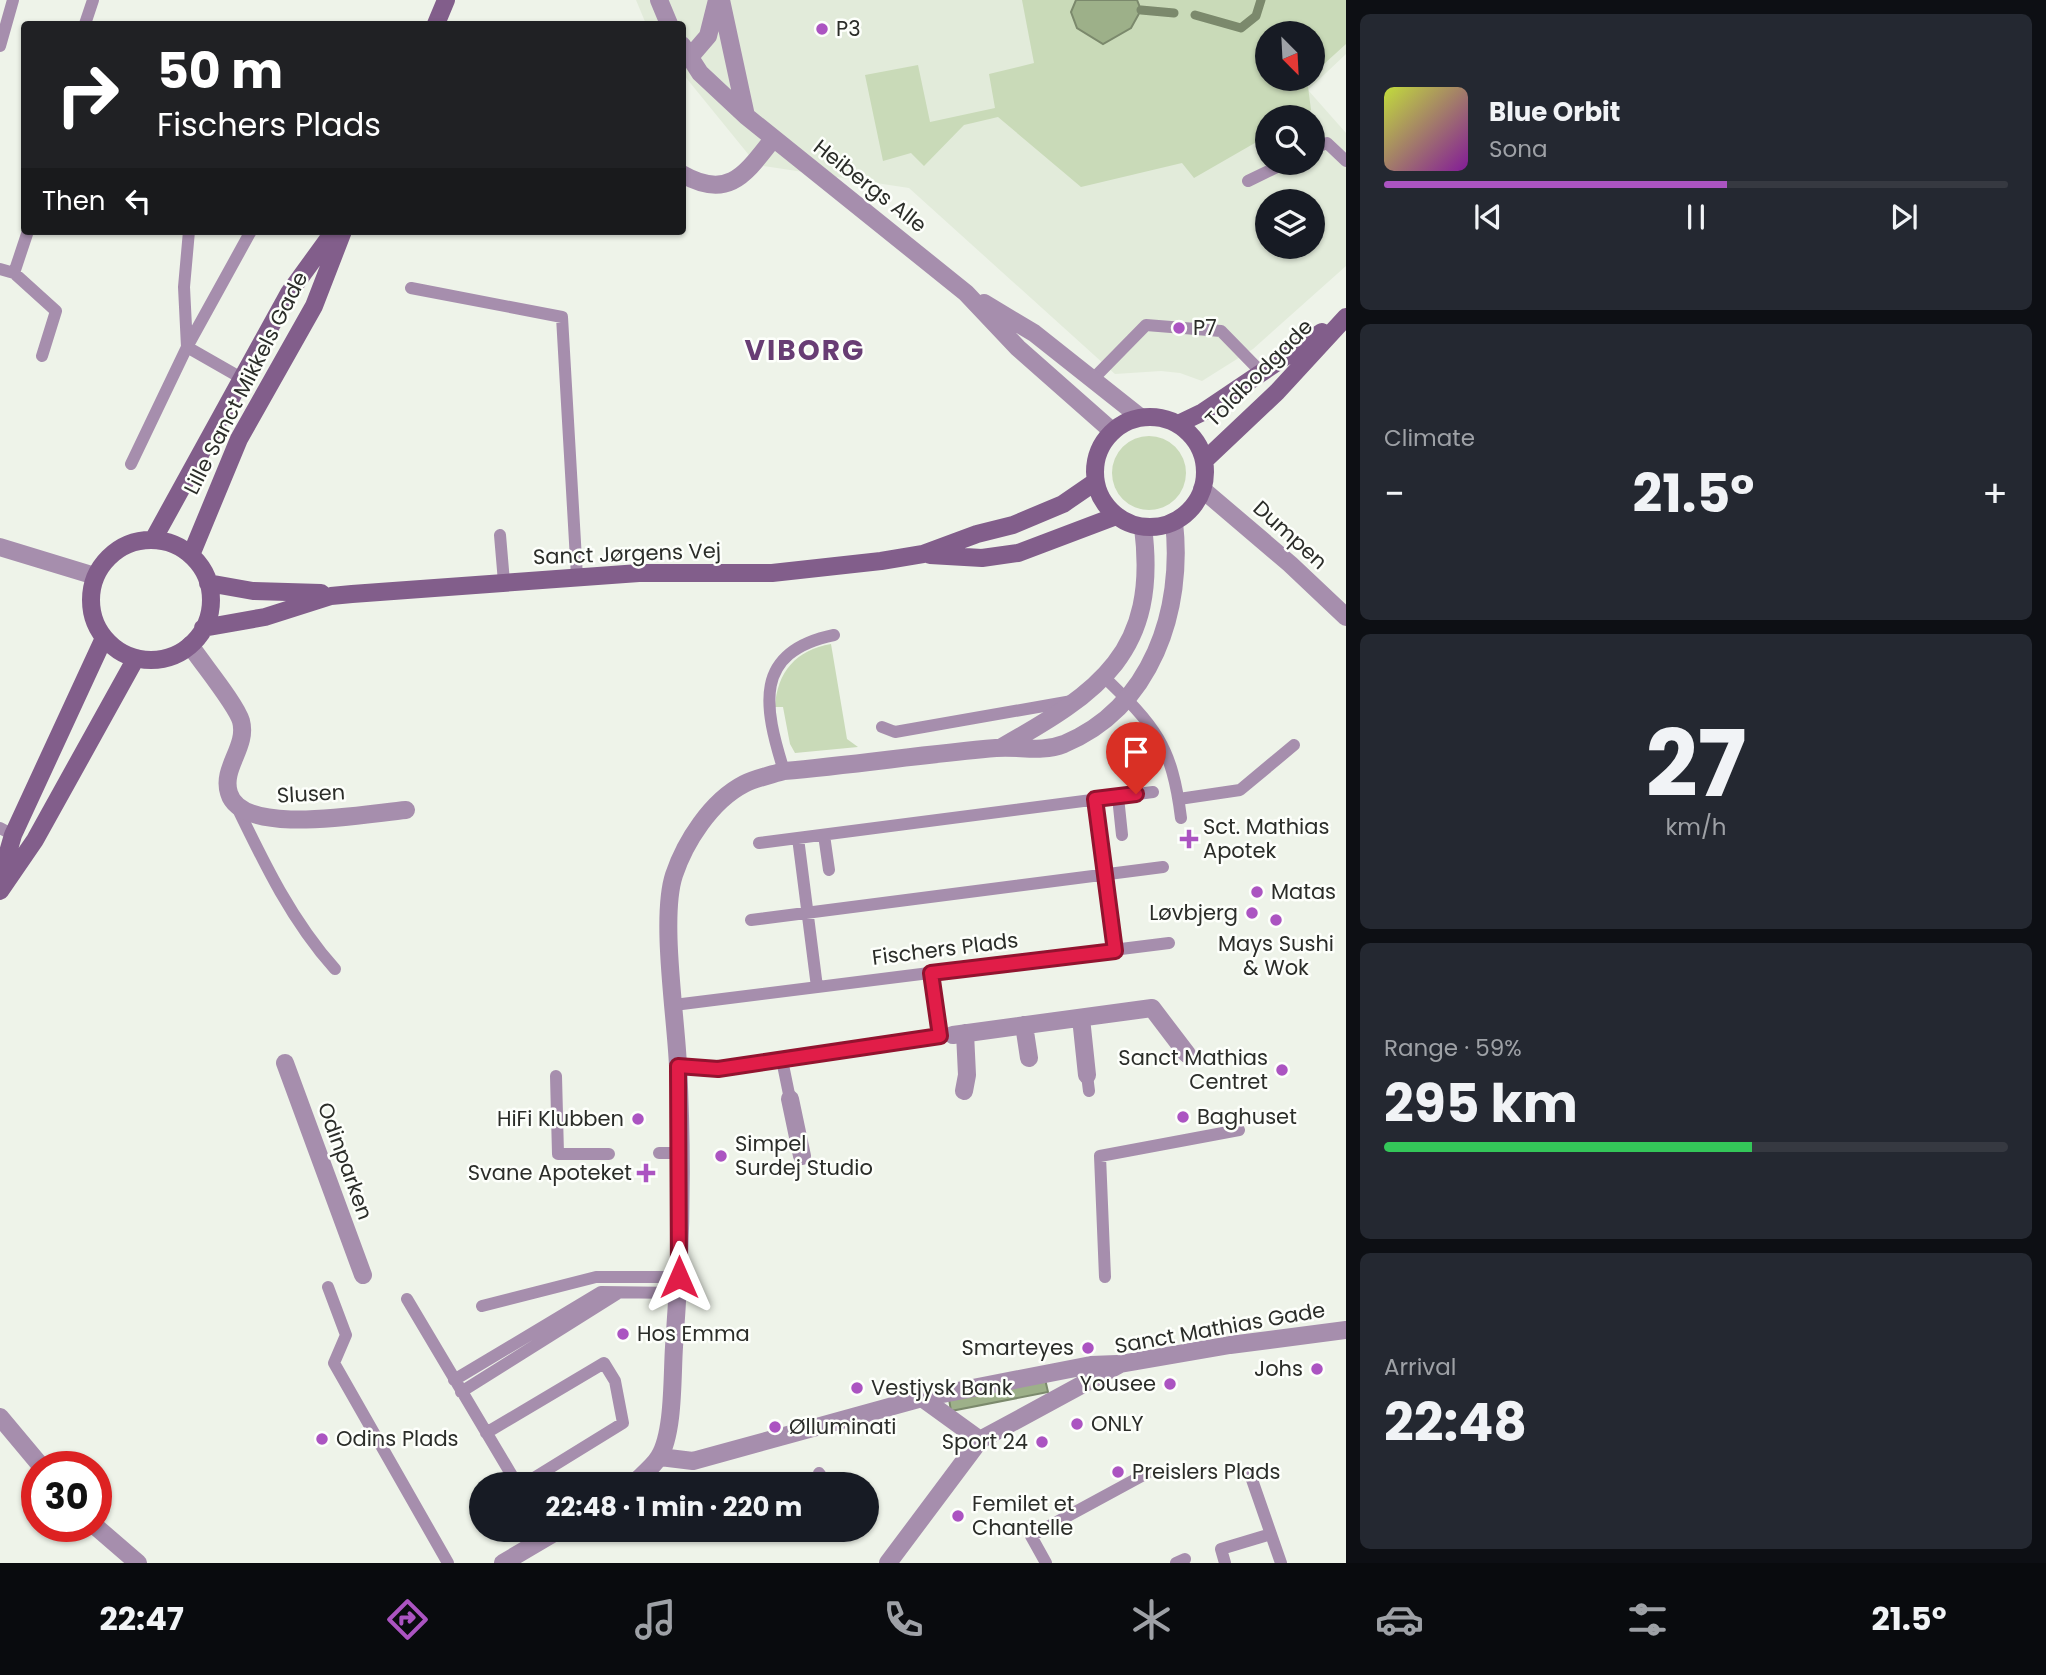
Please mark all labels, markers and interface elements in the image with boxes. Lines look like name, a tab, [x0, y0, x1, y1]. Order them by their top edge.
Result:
place label: P3	[836, 14, 861, 43]
marker: P3	[814, 21, 830, 37]
north arrow	[1255, 21, 1325, 91]
map controls	[1255, 21, 1325, 259]
text: 50 m	[157, 37, 283, 105]
icon: right	[42, 49, 133, 140]
text: Blue Orbit	[1489, 94, 1620, 130]
text: Fischers Plads	[157, 102, 381, 147]
button: search	[1255, 105, 1325, 175]
street label: Heibergs Alle	[808, 132, 933, 239]
text: Sona	[1489, 133, 1548, 165]
icon: left	[119, 182, 157, 220]
text: Then	[42, 183, 105, 219]
button: layers	[1255, 189, 1325, 259]
icon: previous	[1469, 198, 1507, 236]
icon: pause	[1677, 198, 1715, 236]
icon: next	[1885, 198, 1923, 236]
street label: Lille Sanct Mikkels Gade	[177, 266, 314, 499]
street label: Toldbodgade	[1198, 312, 1319, 433]
place label: P7	[1193, 313, 1217, 342]
marker: P7	[1171, 320, 1187, 336]
district label: VIBORG	[745, 331, 865, 370]
text: Climate	[1384, 422, 1475, 454]
text: 21.5°	[1633, 457, 1754, 530]
text: −	[1384, 467, 1405, 520]
text: +	[1982, 467, 2008, 520]
street label: Dumpen	[1247, 494, 1334, 576]
street label: Sanct Jørgens Vej	[533, 536, 721, 571]
text: 27	[1646, 700, 1746, 828]
pin	[1106, 722, 1166, 794]
icon: arrive	[1117, 733, 1155, 771]
street label: Slusen	[276, 777, 346, 810]
text: km/h	[1665, 811, 1727, 843]
place label: Sct. Mathias Apotek	[1203, 812, 1329, 865]
marker: Sct. Mathias Apotek	[1181, 831, 1197, 847]
place label: Matas	[1271, 877, 1336, 906]
marker: Matas	[1249, 884, 1265, 900]
place label: Løvbjerg	[1149, 898, 1238, 927]
marker: Løvbjerg	[1244, 905, 1260, 921]
marker: Mays Sushi & Wok	[1268, 912, 1284, 928]
street label: Fischers Plads	[870, 925, 1020, 972]
place label: Mays Sushi & Wok	[1218, 929, 1334, 982]
text: Range · 59%	[1384, 1032, 1522, 1064]
place label: Sanct Mathias Centret	[1118, 1043, 1268, 1096]
marker: Sanct Mathias Centret	[1274, 1062, 1290, 1078]
text: 295 km	[1384, 1067, 1578, 1140]
street label: Odinparken	[311, 1098, 380, 1223]
place label: Baghuset	[1197, 1102, 1297, 1131]
place label: HiFi Klubben	[497, 1104, 624, 1133]
marker: Baghuset	[1175, 1109, 1191, 1125]
marker: HiFi Klubben	[630, 1111, 646, 1127]
place label: Simpel Surdej Studio	[735, 1129, 873, 1182]
marker: Simpel Surdej Studio	[713, 1148, 729, 1164]
place label: Svane Apoteket	[468, 1158, 632, 1187]
marker: Svane Apoteket	[638, 1165, 654, 1181]
position arrow	[642, 1240, 716, 1314]
street label: Sanct Mathias Gade	[1113, 1295, 1327, 1360]
place label: Hos Emma	[637, 1319, 750, 1348]
marker: Hos Emma	[615, 1326, 631, 1342]
place label: Smarteyes	[962, 1333, 1074, 1362]
marker: Smarteyes	[1080, 1340, 1096, 1356]
text: Arrival	[1384, 1351, 1456, 1383]
place label: Johs	[1254, 1354, 1303, 1383]
marker: Johs	[1309, 1361, 1325, 1377]
place label: Yousee	[1080, 1369, 1156, 1398]
place label: Vestjysk Bank	[871, 1373, 1013, 1402]
marker: Yousee	[1162, 1376, 1178, 1392]
marker: Vestjysk Bank	[849, 1380, 865, 1396]
text: 22:48	[1384, 1386, 1527, 1459]
place label: ONLY	[1091, 1409, 1144, 1438]
place label: Ølluminati	[789, 1412, 897, 1441]
marker: ONLY	[1069, 1416, 1085, 1432]
marker: Ølluminati	[767, 1419, 783, 1435]
place label: Odins Plads	[336, 1424, 459, 1453]
place label: Sport 24	[942, 1427, 1028, 1456]
marker: Odins Plads	[314, 1431, 330, 1447]
marker: Sport 24	[1034, 1434, 1050, 1450]
speed limit sign: 30	[21, 1451, 112, 1542]
place label: Preislers Plads	[1132, 1457, 1280, 1486]
marker: Preislers Plads	[1110, 1464, 1126, 1480]
text: 22:48 · 1 min · 220 m	[546, 1489, 802, 1525]
place label: Femilet et Chantelle	[972, 1489, 1075, 1542]
marker: Femilet et Chantelle	[950, 1508, 966, 1524]
icon: directions	[383, 1595, 432, 1644]
icon: music	[631, 1595, 680, 1644]
icon: phone	[879, 1595, 928, 1644]
icon: climate	[1127, 1595, 1176, 1644]
icon: car	[1375, 1595, 1424, 1644]
icon: filters	[1623, 1595, 1672, 1644]
text: 22:47	[100, 1596, 184, 1641]
text: 21.5°	[1872, 1596, 1946, 1641]

